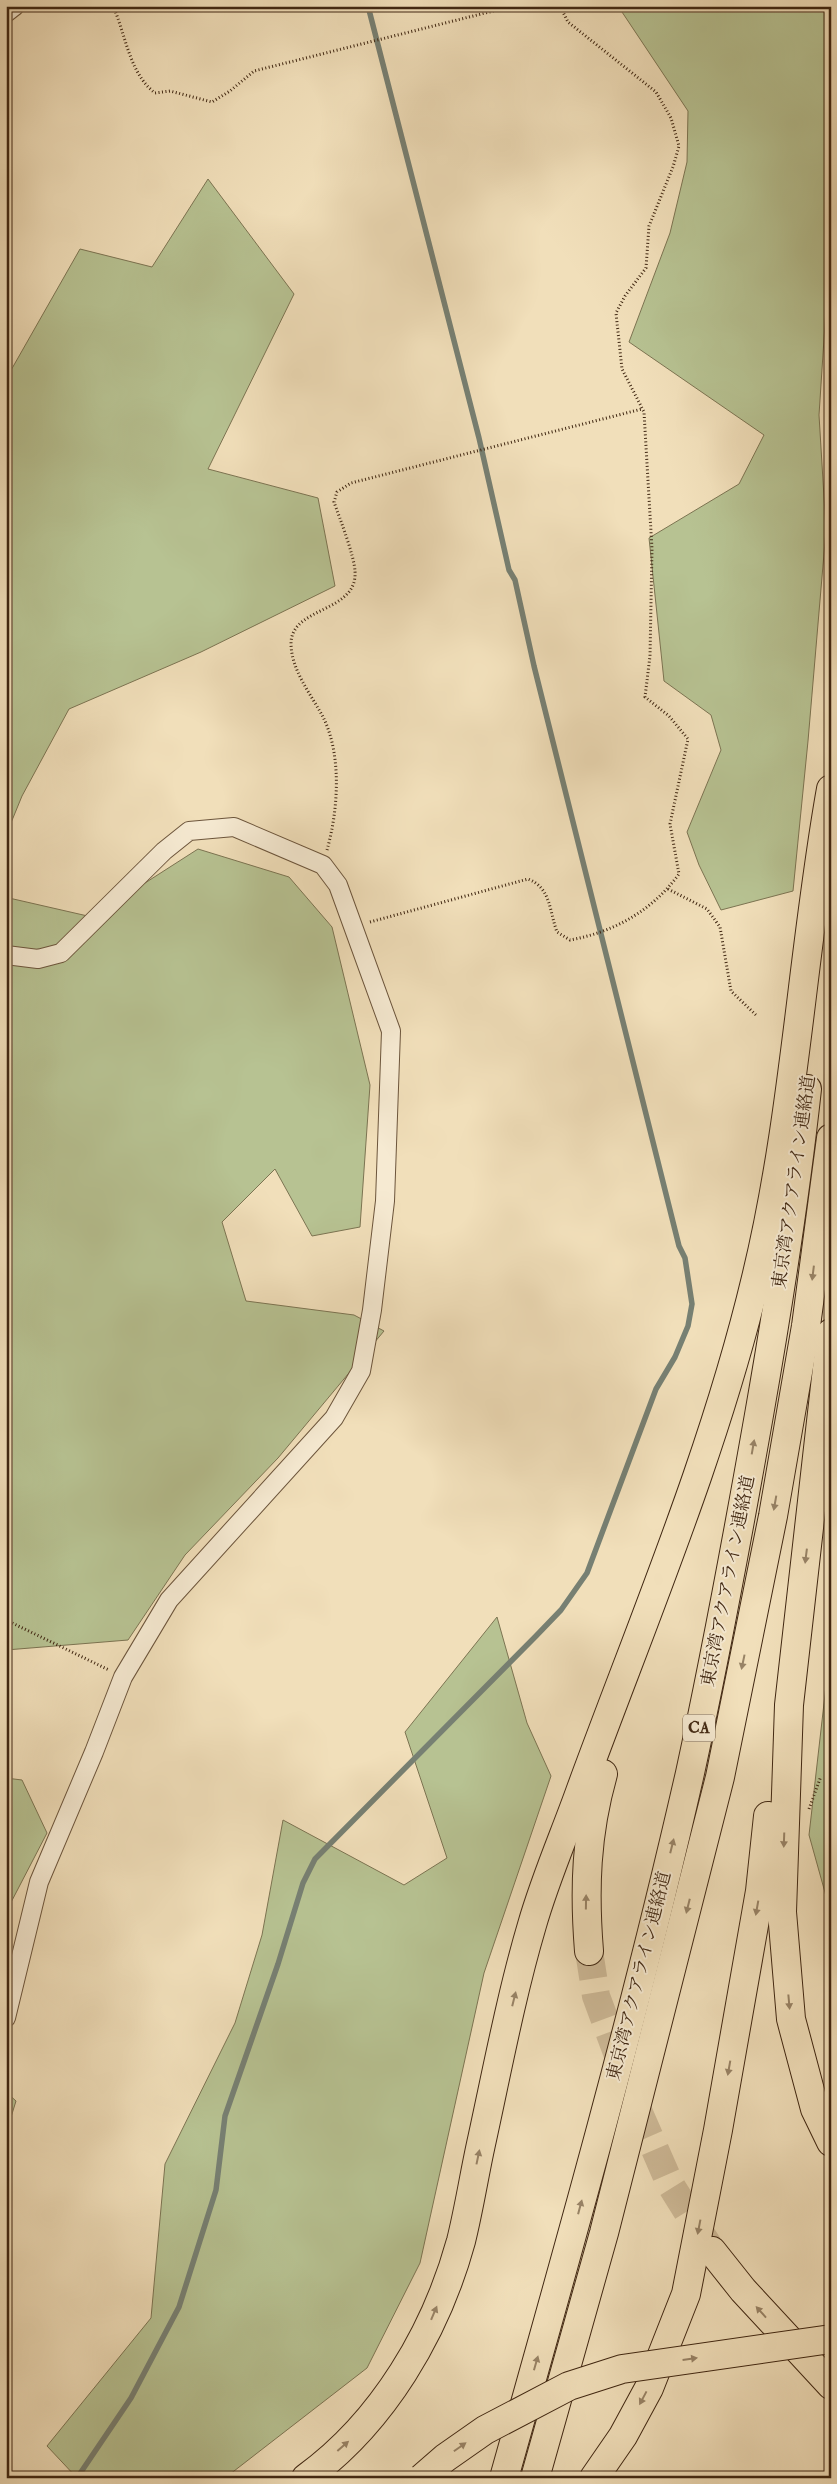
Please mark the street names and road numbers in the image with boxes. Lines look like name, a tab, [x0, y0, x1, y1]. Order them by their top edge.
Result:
street label: 東京湾アクアライン連絡道	[768, 1074, 820, 1290]
street label: 東京湾アクアライン連絡道	[696, 1473, 760, 1689]
road number: CA	[683, 1715, 715, 1742]
street label: 東京湾アクアライン連絡道	[602, 1869, 676, 2083]

